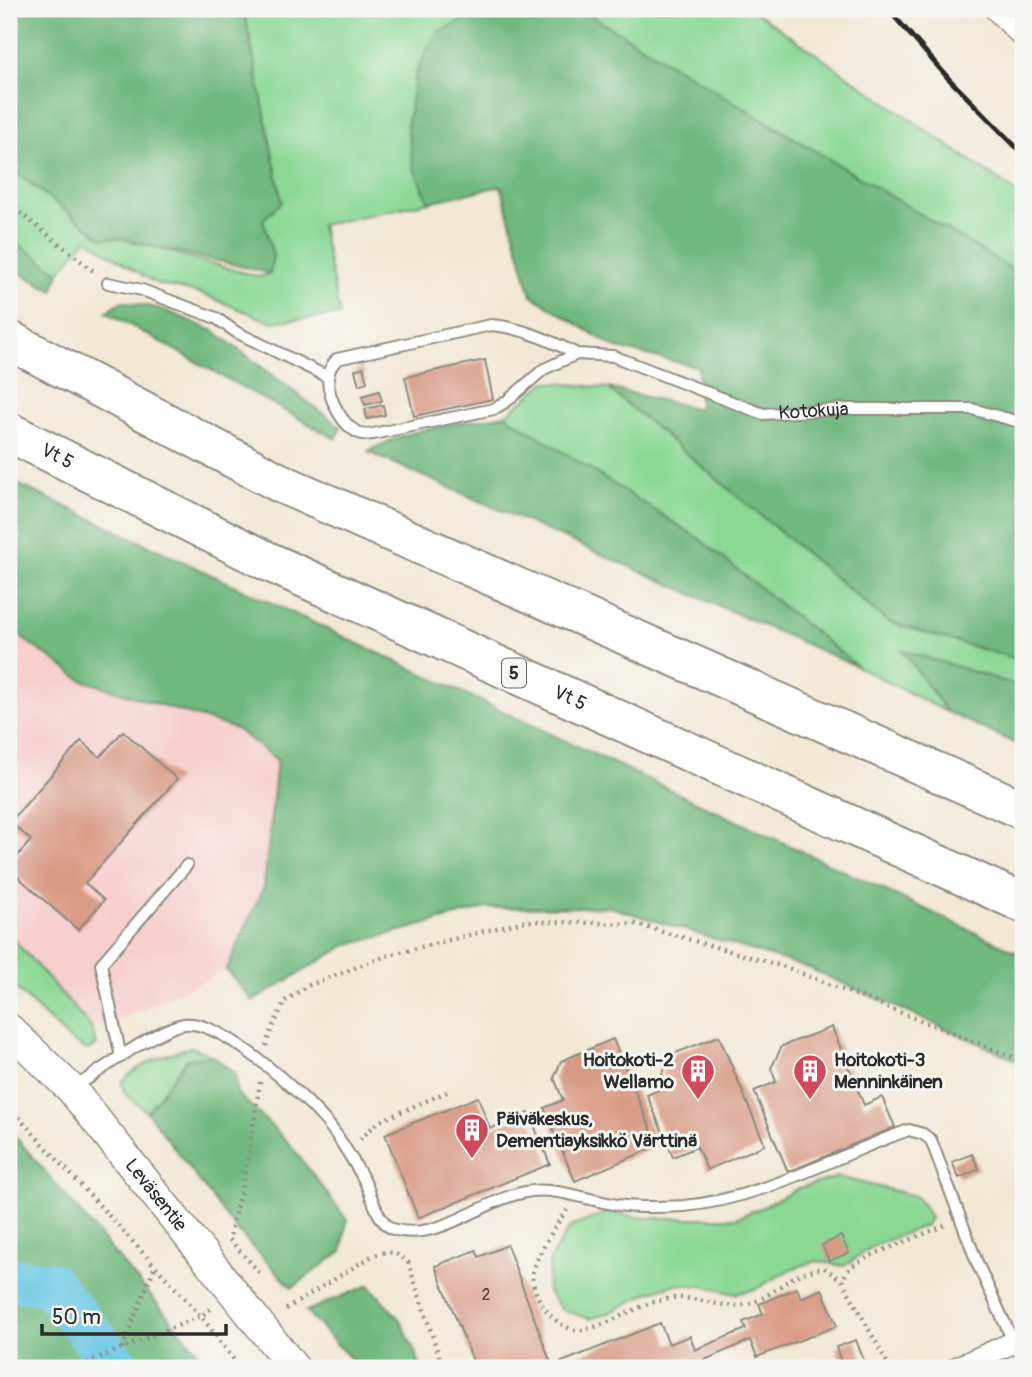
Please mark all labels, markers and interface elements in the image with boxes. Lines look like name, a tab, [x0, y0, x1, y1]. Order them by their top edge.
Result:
street label: Kotokuja	[778, 397, 849, 425]
street label: Vt 5	[37, 438, 78, 474]
road number: 5	[502, 658, 526, 688]
street label: Vt 5	[550, 680, 590, 716]
place label: Hoitokoti-2 Wellamo	[583, 1048, 675, 1094]
place label: Hoitokoti-3 Menninkäinen	[834, 1048, 943, 1094]
building icon: Hoitokoti-2 Wellamo	[679, 1052, 717, 1101]
building icon: Hoitokoti-3 Menninkäinen	[791, 1052, 829, 1101]
place label: Päiväkeskus, Dementiayksikkö Värttinä	[496, 1107, 697, 1153]
building icon: Päiväkeskus, Dementiayksikkö Värttinä	[453, 1111, 491, 1160]
street label: Leväsentie	[120, 1154, 192, 1237]
house number: 2	[482, 1285, 491, 1305]
scale bar	[42, 1293, 226, 1337]
text: 50 m	[52, 1304, 101, 1331]

